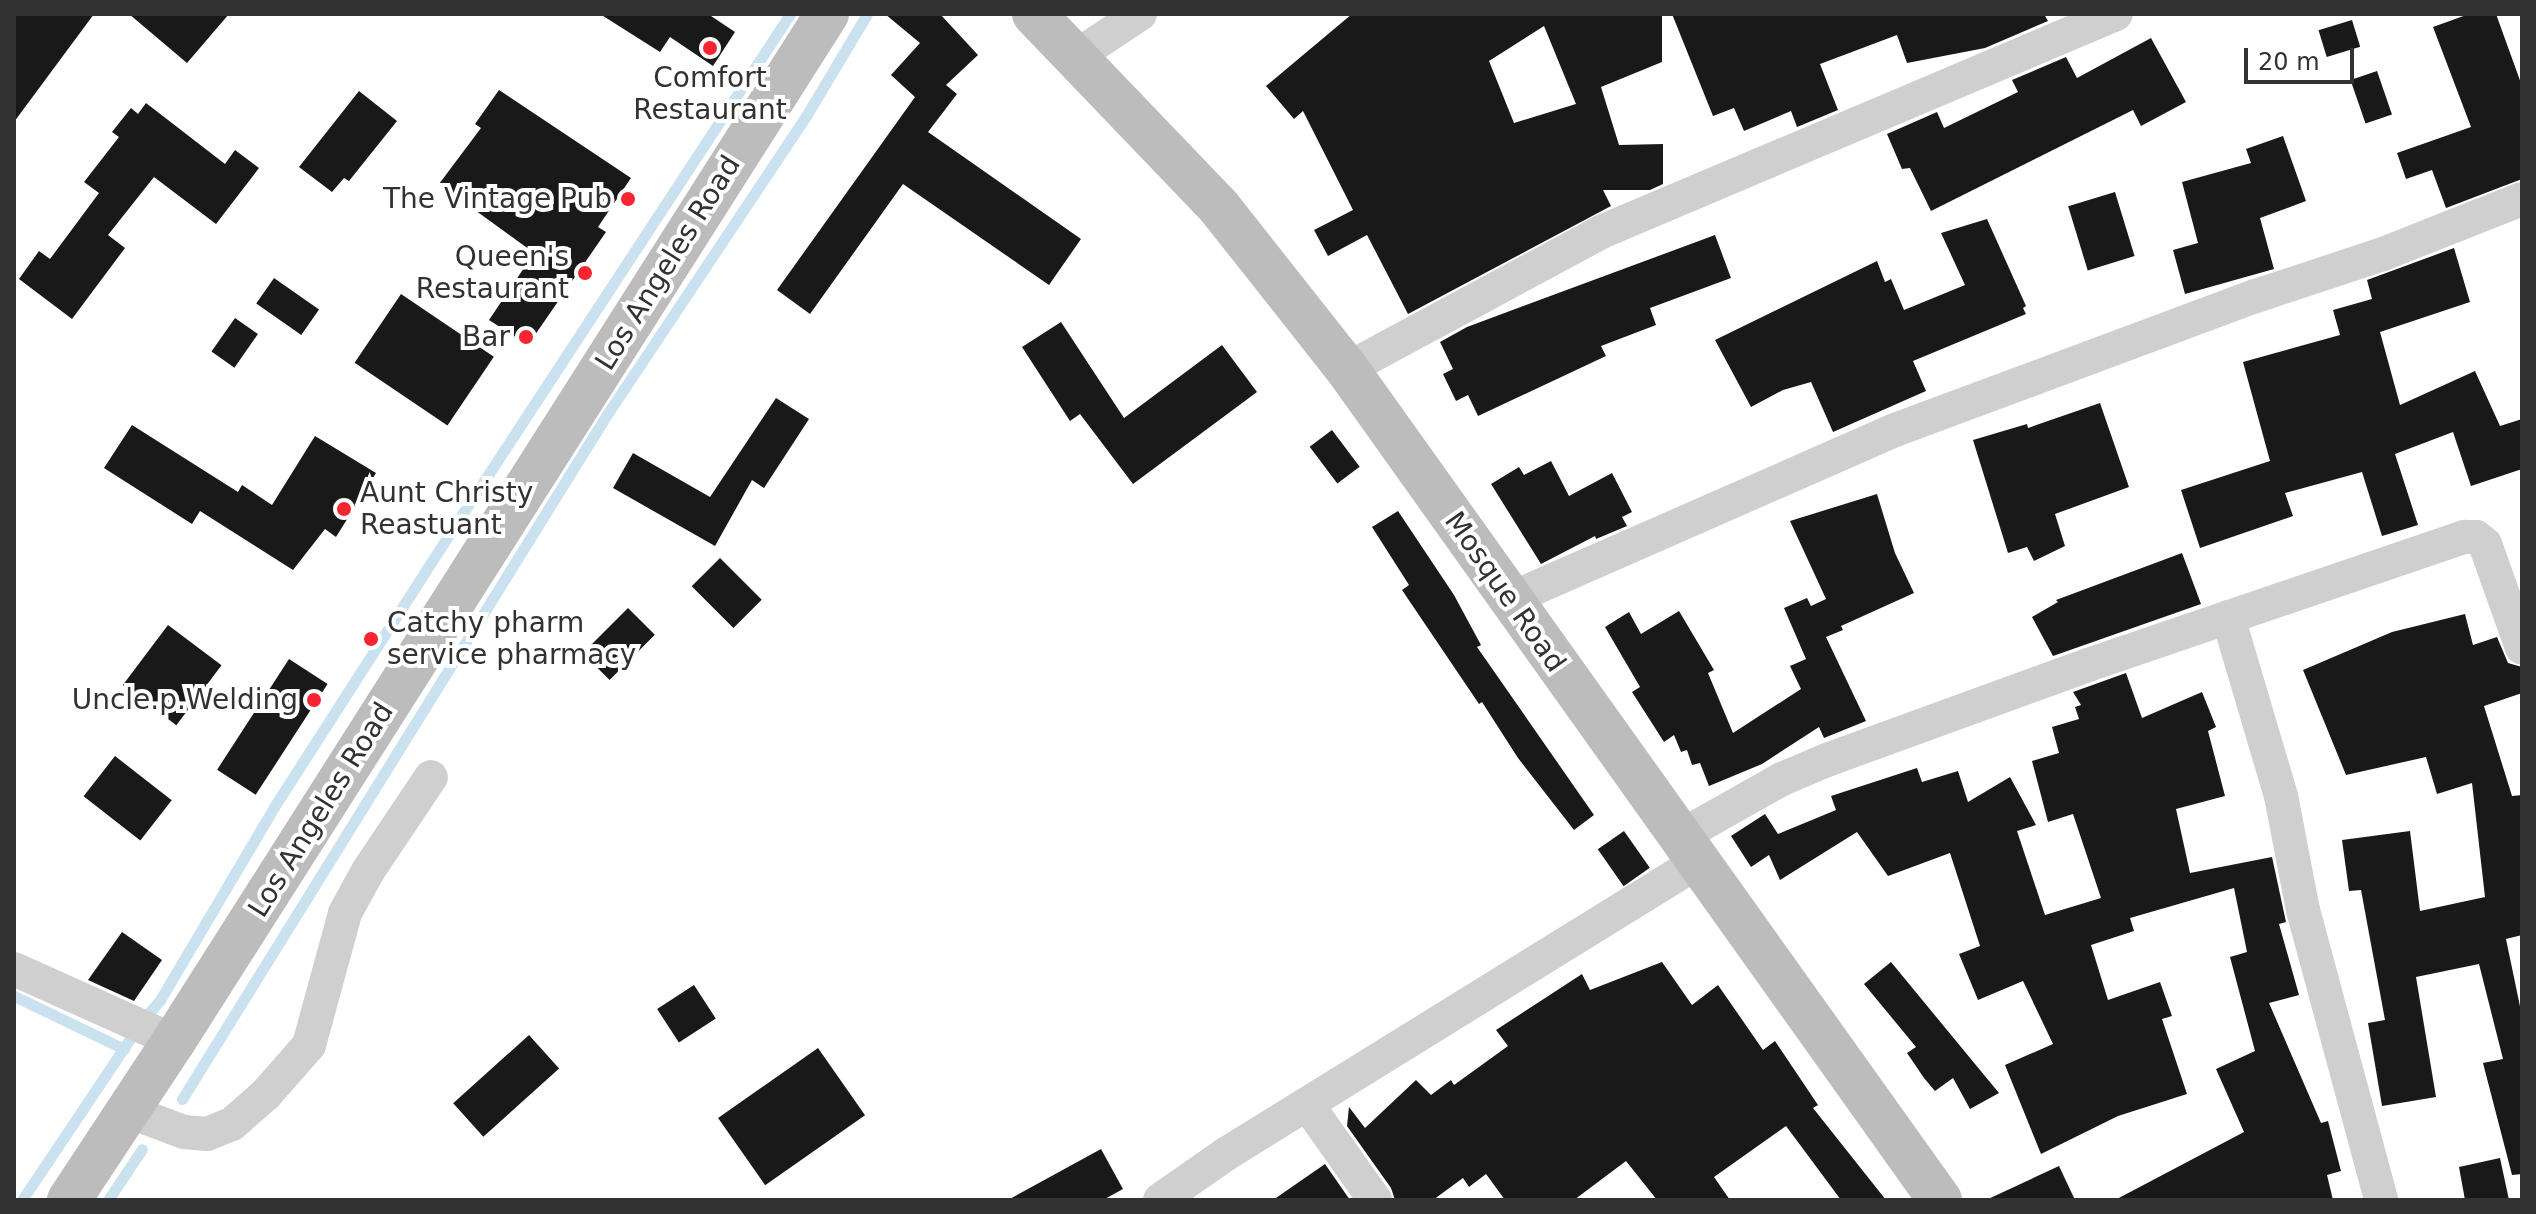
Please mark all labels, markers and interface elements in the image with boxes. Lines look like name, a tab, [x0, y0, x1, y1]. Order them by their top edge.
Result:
scale bar	[2248, 32, 2358, 82]
marker: Comfort Restaurant	[701, 39, 719, 57]
text: 20 m	[2258, 48, 2320, 76]
place label: Comfort Restaurant	[633, 61, 787, 127]
street label: Los Angeles Road	[588, 150, 748, 376]
place label: The Vintage Pub	[383, 182, 612, 216]
marker: The Vintage Pub	[619, 190, 637, 208]
place label: Queen's Restaurant	[416, 240, 569, 306]
marker: Queen's Restaurant	[576, 264, 594, 282]
place label: Bar	[462, 320, 510, 354]
marker: Bar	[517, 328, 535, 346]
place label: Aunt Christy Reastuant	[360, 476, 533, 542]
marker: Aunt Christy Reastuant	[335, 500, 353, 518]
street label: Mosque Road	[1437, 505, 1573, 679]
place label: Catchy pharm service pharmacy	[387, 606, 636, 672]
marker: Catchy pharm service pharmacy	[362, 630, 380, 648]
place label: Uncle.p.Welding	[72, 683, 298, 717]
marker: Uncle.p.Welding	[305, 691, 323, 709]
street label: Los Angeles Road	[241, 697, 401, 923]

